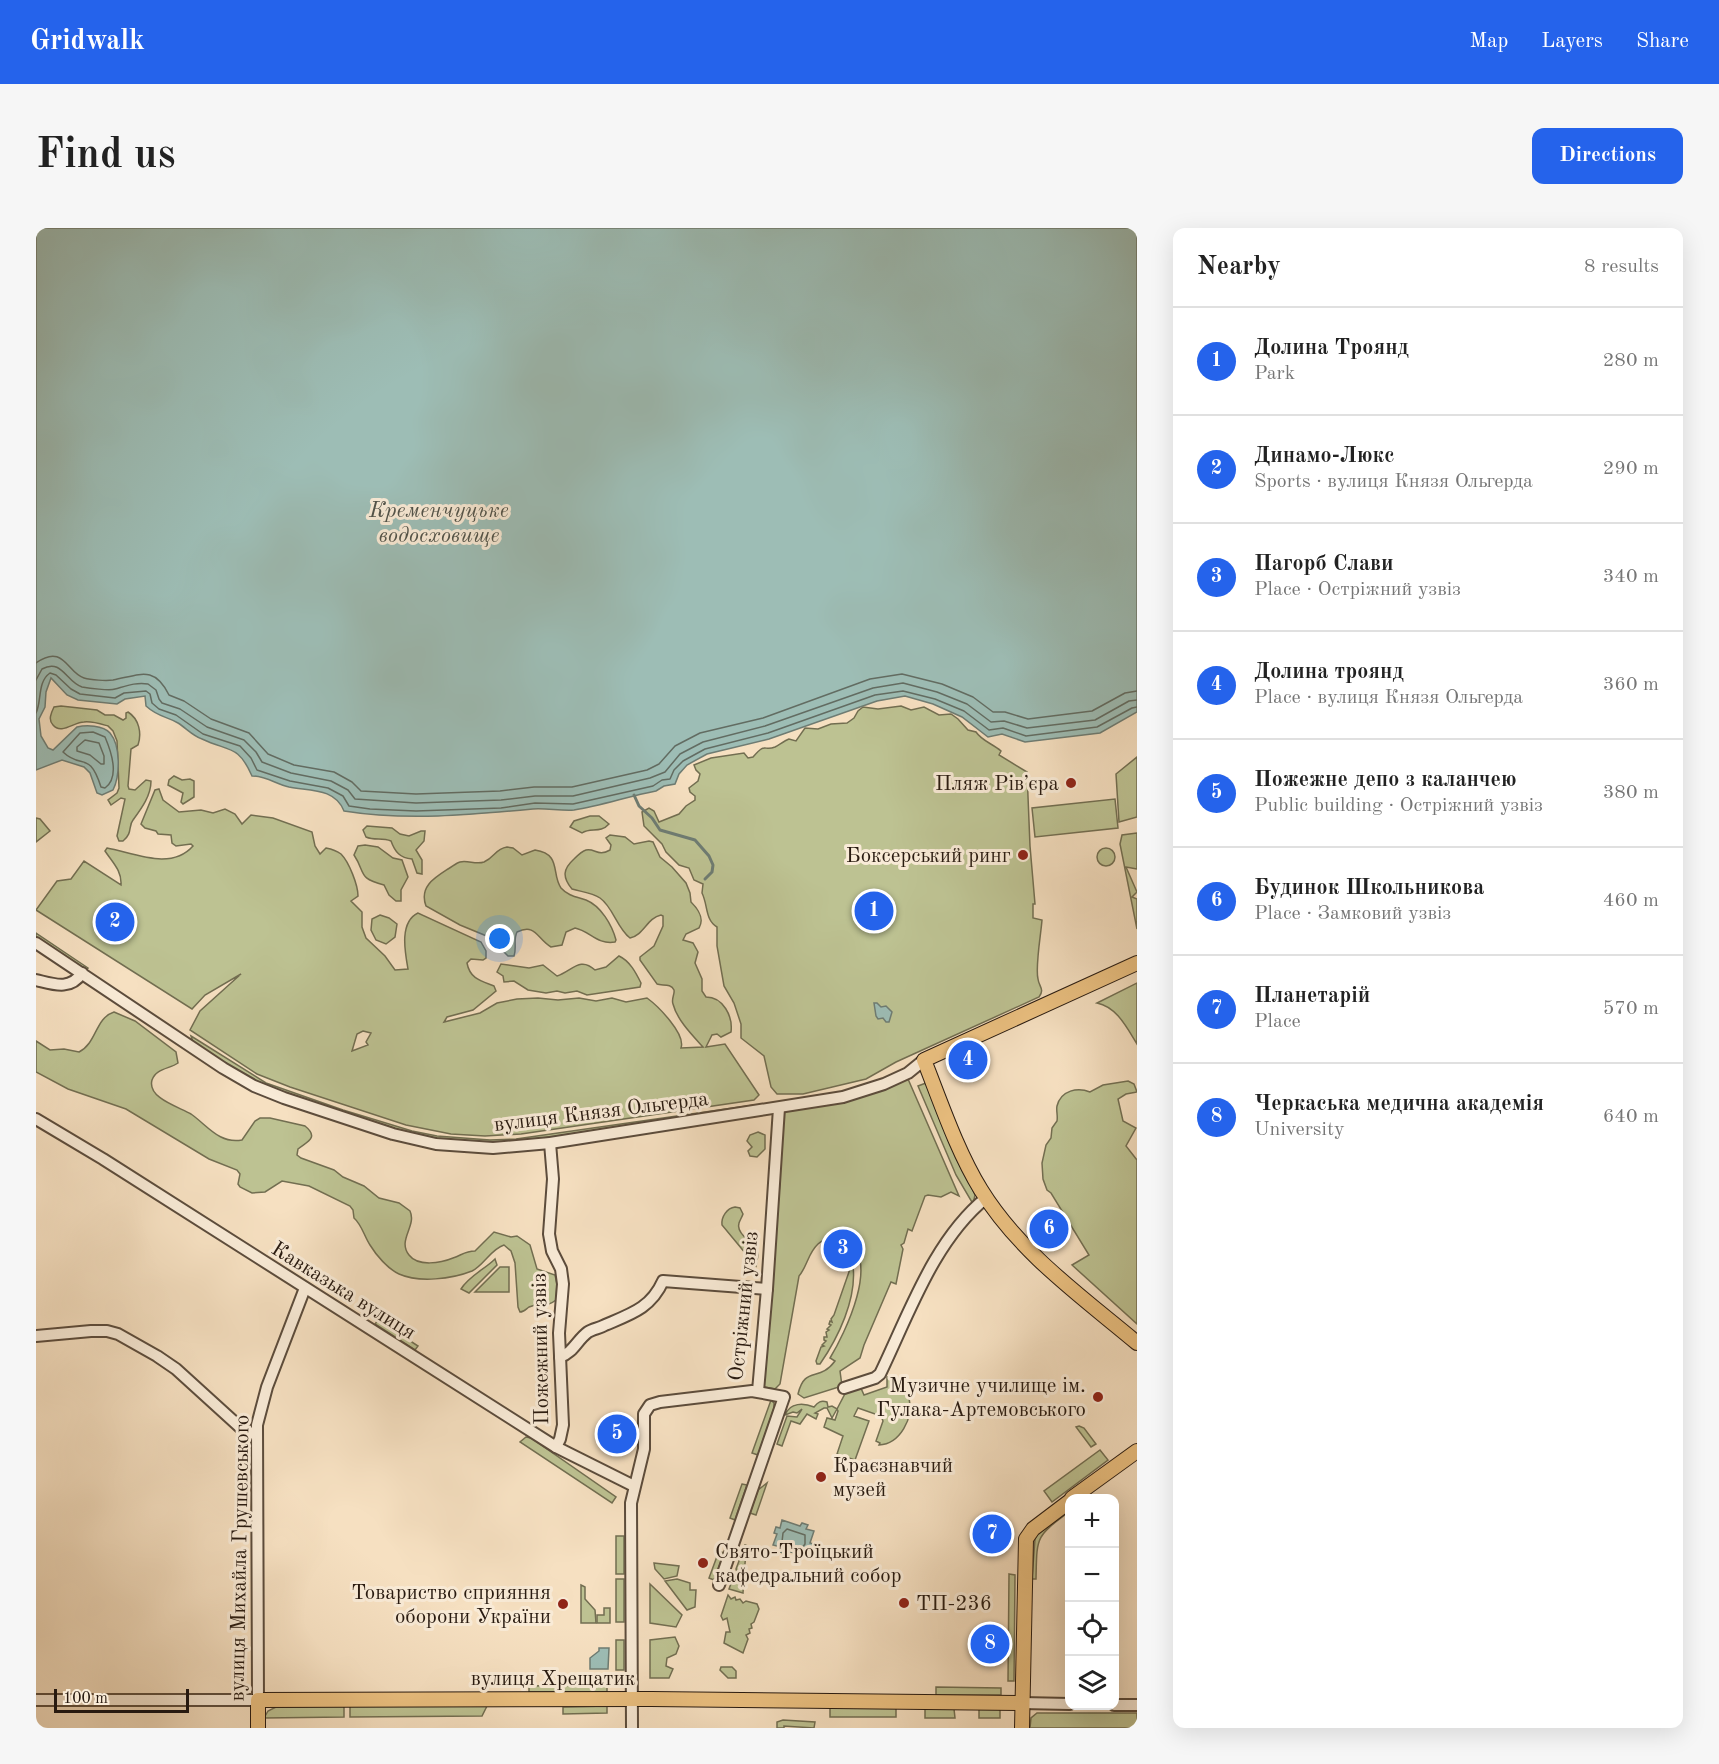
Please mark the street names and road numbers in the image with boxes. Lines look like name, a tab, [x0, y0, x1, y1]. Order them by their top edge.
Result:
street label: вулиця Князя Ольгерда	[493, 1089, 710, 1136]
street label: Остріжний узвіз	[726, 1230, 763, 1382]
street label: Кавказька вулиця	[267, 1238, 419, 1344]
street label: Пожежний узвіз	[530, 1273, 553, 1425]
street label: вулиця Михайла Грушевського	[227, 1414, 254, 1702]
street label: вулиця Хрещатик	[471, 1669, 636, 1690]

